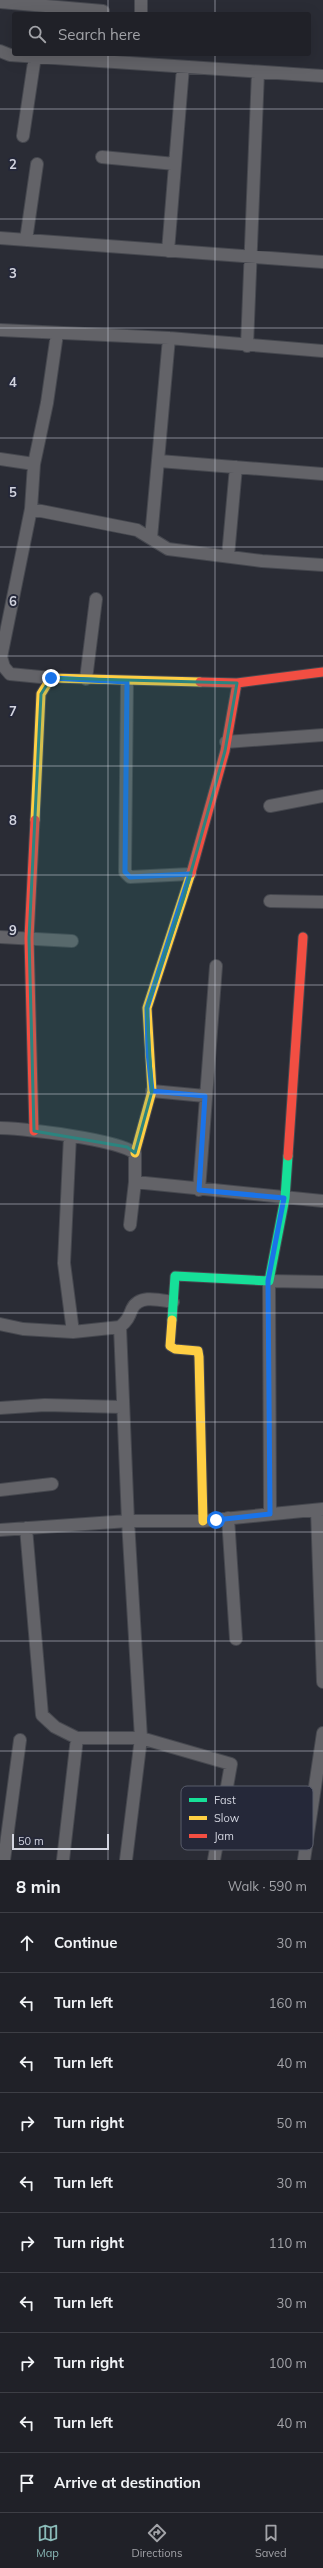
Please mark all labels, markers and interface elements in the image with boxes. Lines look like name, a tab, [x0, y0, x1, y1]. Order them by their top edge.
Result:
search box	[12, 12, 311, 56]
icon: search	[26, 23, 48, 45]
text: Search here	[58, 25, 140, 44]
text: 2	[9, 156, 17, 172]
text: 3	[9, 265, 17, 281]
text: 4	[9, 374, 17, 390]
text: 5	[9, 484, 17, 500]
text: 6	[9, 593, 17, 609]
route end	[42, 669, 60, 687]
text: 7	[9, 703, 17, 719]
text: 8	[9, 812, 17, 828]
text: 9	[9, 922, 17, 938]
route start	[207, 1511, 225, 1529]
legend	[181, 1786, 313, 1850]
text: Fast	[214, 1793, 236, 1807]
text: Slow	[214, 1811, 240, 1825]
text: Jam	[214, 1829, 234, 1843]
scale bar	[12, 1832, 109, 1851]
text: 50 m	[18, 1834, 44, 1848]
text: 8 min	[16, 1876, 61, 1897]
text: Walk · 590 m	[228, 1878, 307, 1894]
icon: ahead	[16, 1932, 38, 1954]
text: Continue	[54, 1933, 117, 1952]
text: 30 m	[277, 1935, 307, 1951]
icon: left	[16, 1992, 38, 2014]
text: Turn left	[54, 1993, 113, 2012]
text: 160 m	[269, 1995, 307, 2011]
icon: left	[16, 2052, 38, 2074]
text: Turn left	[54, 2053, 113, 2072]
text: 40 m	[277, 2055, 307, 2071]
icon: right	[16, 2112, 38, 2134]
text: Turn right	[54, 2113, 124, 2132]
text: 50 m	[277, 2115, 307, 2131]
icon: left	[16, 2172, 38, 2194]
text: Turn left	[54, 2173, 113, 2192]
text: 30 m	[277, 2175, 307, 2191]
icon: right	[16, 2232, 38, 2254]
text: Turn right	[54, 2233, 124, 2252]
text: 110 m	[269, 2235, 307, 2251]
icon: left	[16, 2292, 38, 2314]
text: Turn left	[54, 2293, 113, 2312]
text: 30 m	[277, 2295, 307, 2311]
icon: right	[16, 2352, 38, 2374]
text: Turn right	[54, 2353, 124, 2372]
text: 100 m	[269, 2355, 307, 2371]
icon: left	[16, 2412, 38, 2434]
text: Turn left	[54, 2413, 113, 2432]
text: 40 m	[277, 2415, 307, 2431]
icon: arrive	[16, 2472, 38, 2494]
text: Arrive at destination	[54, 2473, 201, 2492]
tab: Map	[36, 2522, 59, 2560]
tab: Directions	[132, 2522, 182, 2560]
tab: Saved	[255, 2522, 287, 2560]

